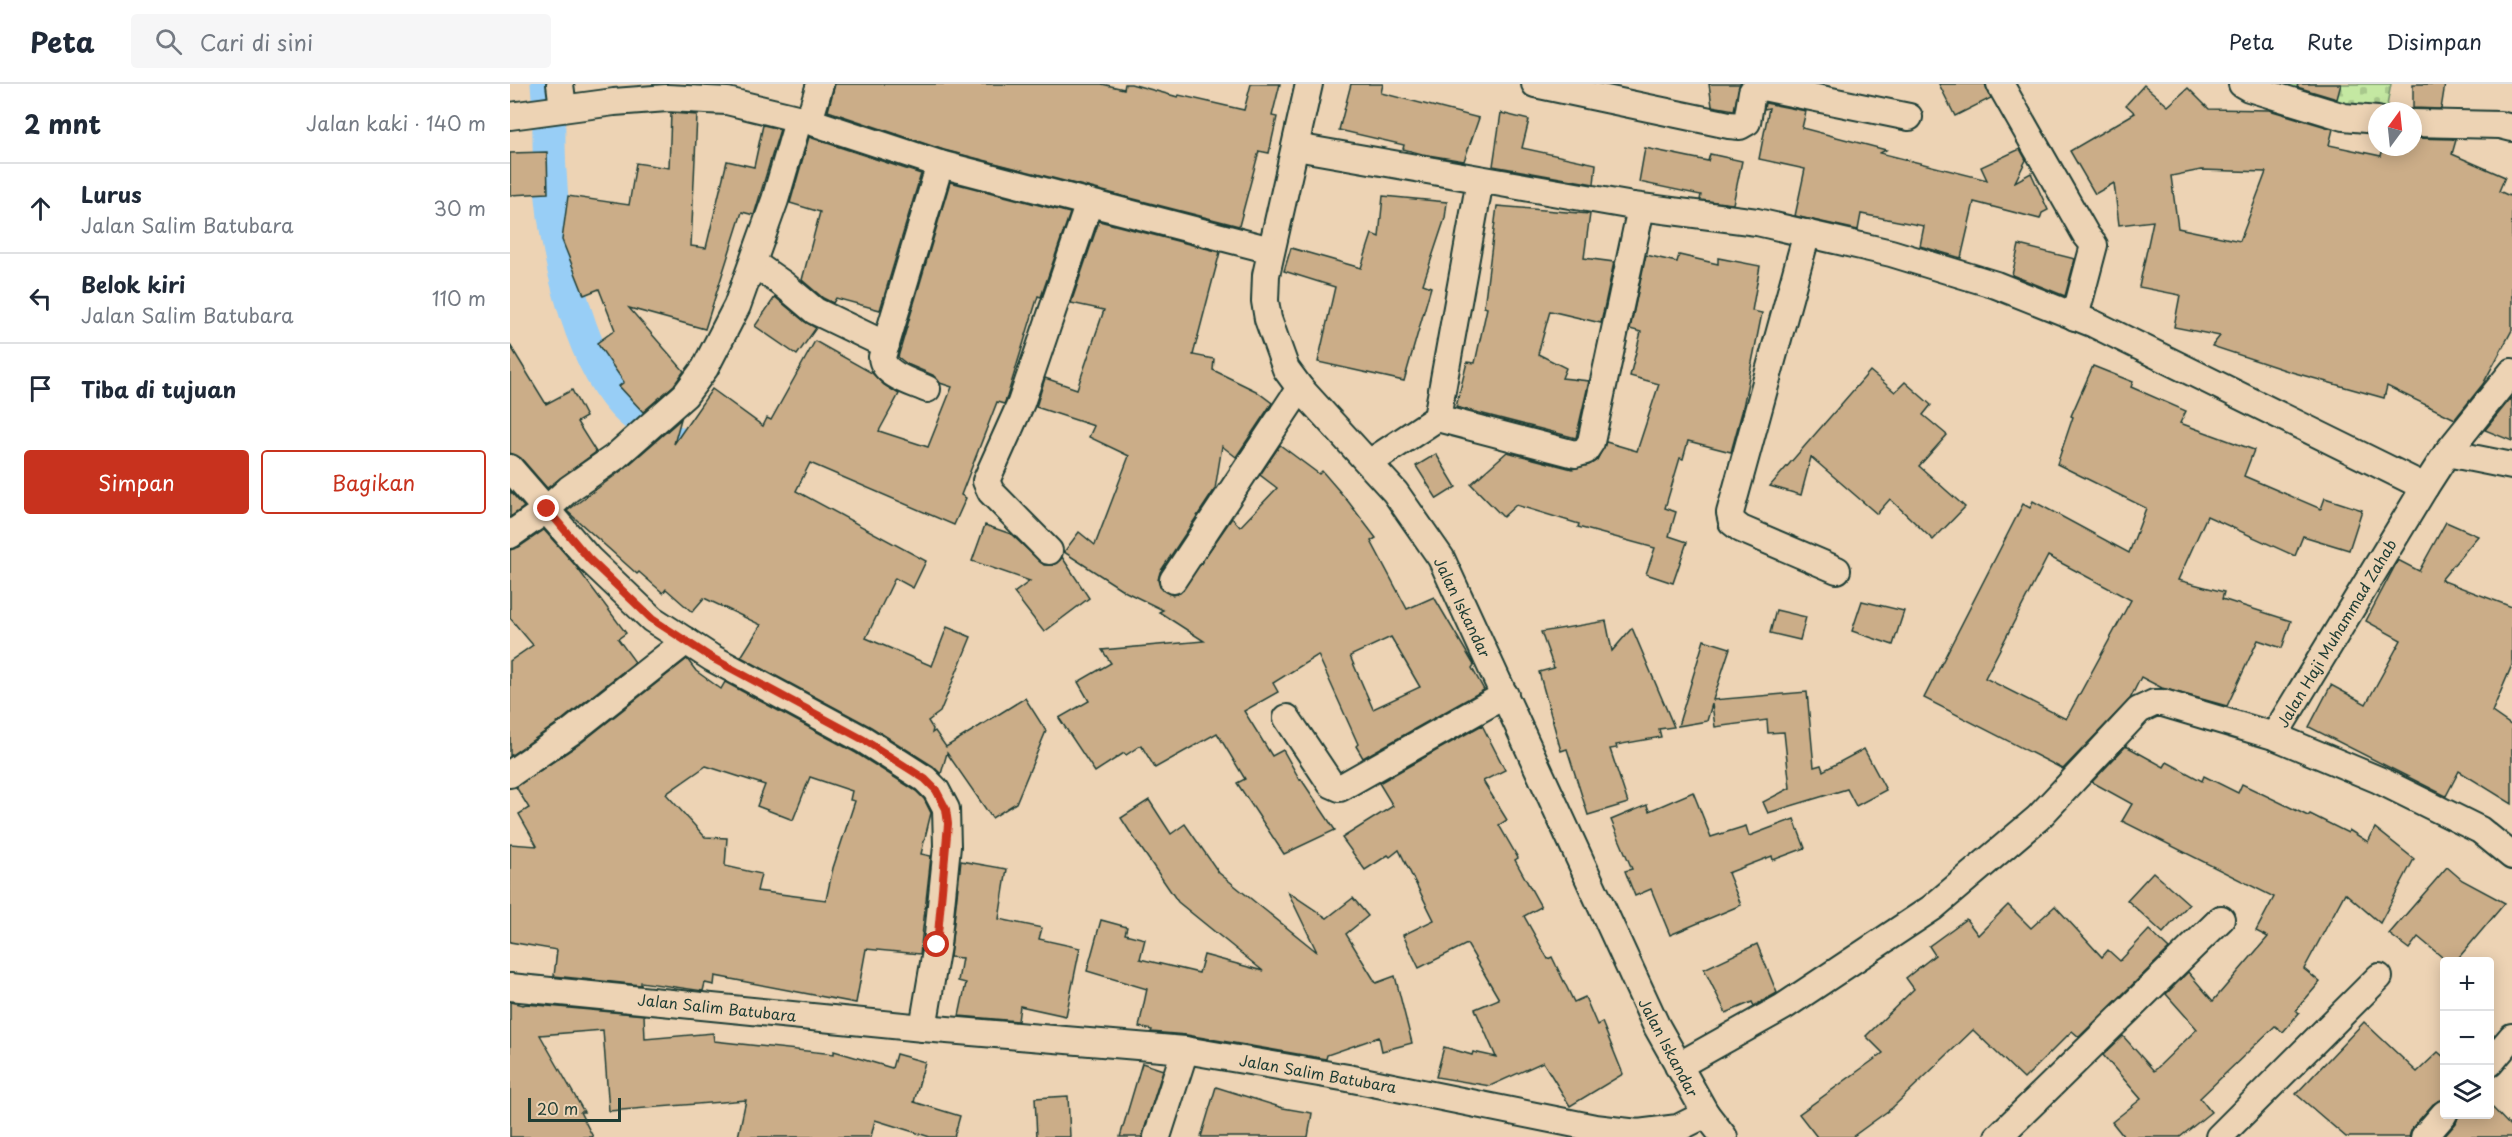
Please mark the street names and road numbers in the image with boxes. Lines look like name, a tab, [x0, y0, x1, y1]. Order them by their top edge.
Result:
street label: Jalan Haji Muhammad Zahab	[2270, 534, 2402, 732]
street label: Jalan Iskandar	[1429, 553, 1497, 661]
street label: Jalan Salim Batubara	[637, 987, 798, 1027]
street label: Jalan Iskandar	[1633, 993, 1705, 1101]
street label: Jalan Salim Batubara	[1238, 1048, 1399, 1098]

